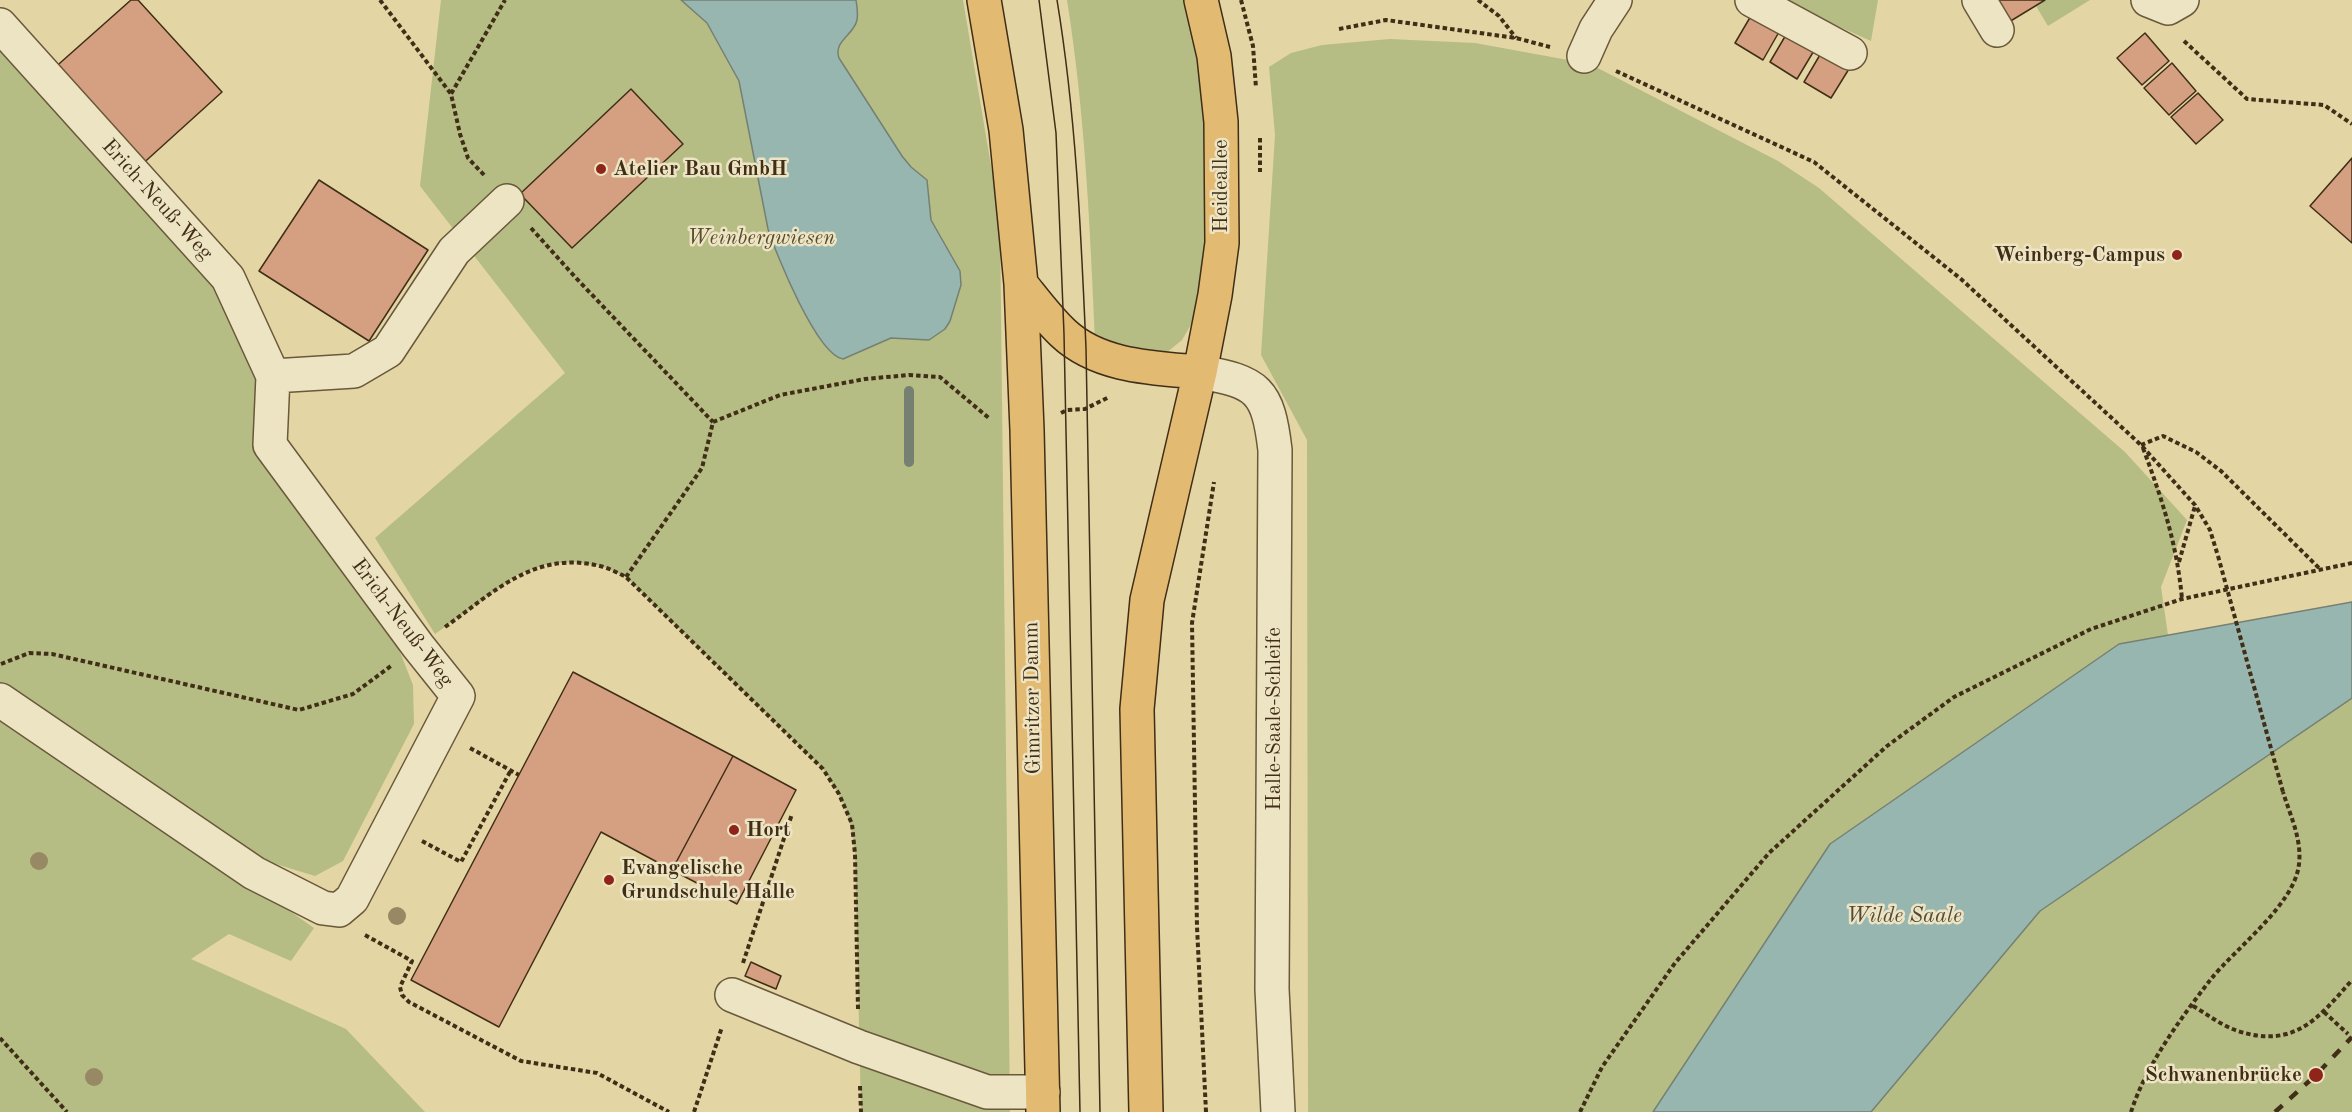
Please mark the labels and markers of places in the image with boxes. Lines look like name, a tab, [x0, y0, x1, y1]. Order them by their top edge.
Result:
place label: Atelier Bau GmbH	[613, 156, 787, 182]
marker: Atelier Bau GmbH	[594, 162, 608, 176]
place label: Weinberg-Campus	[1994, 242, 2165, 268]
marker: Weinberg-Campus	[2170, 248, 2184, 262]
place label: Hort	[746, 817, 791, 843]
marker: Hort	[727, 823, 741, 837]
place label: Evangelische Grundschule Halle	[621, 855, 795, 905]
marker: Evangelische Grundschule Halle	[602, 873, 616, 887]
place label: Schwanenbrücke	[2145, 1062, 2302, 1088]
marker: Schwanenbrücke	[2307, 1066, 2325, 1084]

